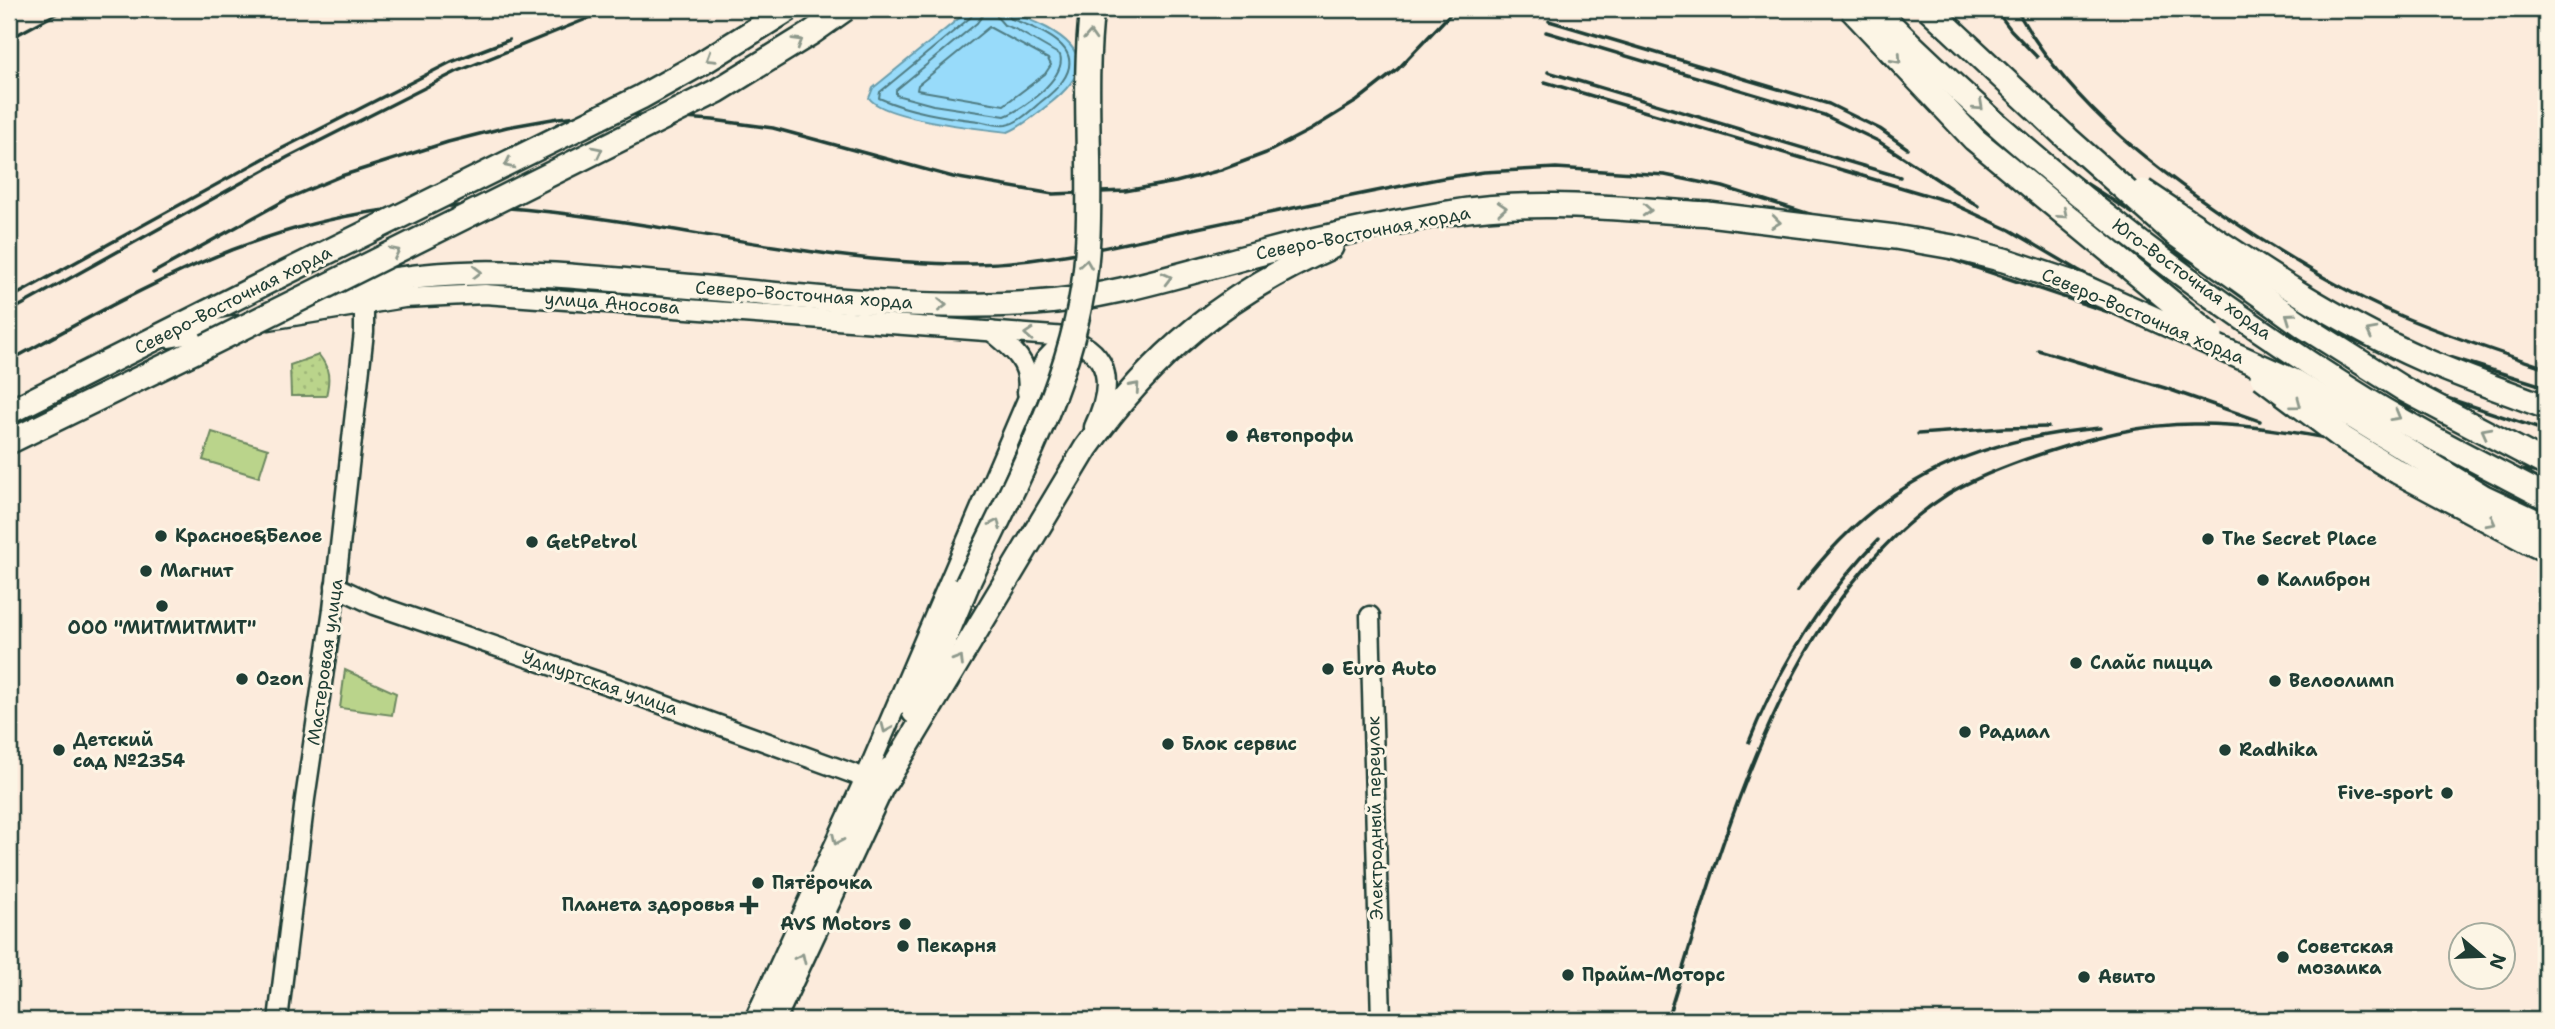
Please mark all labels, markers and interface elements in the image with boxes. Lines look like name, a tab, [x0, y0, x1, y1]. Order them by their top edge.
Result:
one-way arrow	[1082, 31, 1097, 42]
one-way arrow	[790, 37, 803, 50]
one-way arrow	[705, 50, 718, 63]
one-way arrow	[1889, 51, 1901, 64]
one-way arrow	[1971, 97, 1984, 110]
one-way arrow	[591, 146, 604, 160]
one-way arrow	[504, 155, 516, 169]
street label: Северо-Восточная хорда	[1254, 200, 1472, 266]
one-way arrow	[1496, 201, 1507, 216]
one-way arrow	[1642, 203, 1653, 218]
one-way arrow	[2055, 206, 2068, 218]
street label: Юго-Восточная хорда	[2107, 213, 2277, 345]
one-way arrow	[1770, 215, 1782, 230]
street label: Северо-Восточная хорда	[130, 240, 336, 360]
one-way arrow	[388, 247, 400, 261]
one-way arrow	[1078, 258, 1093, 270]
street label: Северо-Восточная хорда	[2038, 262, 2248, 370]
one-way arrow	[471, 264, 482, 279]
one-way arrow	[1161, 272, 1173, 286]
street label: Северо-Восточная хорда	[694, 275, 914, 315]
street label: улица Аносова	[544, 286, 680, 320]
one-way arrow	[937, 297, 948, 312]
one-way arrow	[2285, 312, 2298, 325]
one-way arrow	[1023, 327, 1034, 342]
one-way arrow	[2366, 327, 2378, 341]
one-way arrow	[1126, 382, 1139, 395]
one-way arrow	[2289, 396, 2302, 408]
one-way arrow	[2389, 408, 2402, 421]
place label: Автопрофи	[1246, 424, 1354, 448]
one-way arrow	[2481, 427, 2493, 441]
marker: Автопрофи	[1224, 428, 1240, 444]
one-way arrow	[2484, 514, 2496, 527]
one-way arrow	[987, 518, 1001, 531]
place label: Красное&Белое	[175, 524, 322, 548]
place label: The Secret Place	[2222, 527, 2377, 551]
marker: Красное&Белое	[153, 528, 169, 544]
place label: GetPetrol	[546, 530, 637, 554]
marker: The Secret Place	[2200, 531, 2216, 547]
marker: GetPetrol	[524, 534, 540, 550]
place label: Магнит	[160, 559, 234, 583]
marker: Магнит	[138, 563, 154, 579]
place label: Калиброн	[2277, 568, 2370, 592]
marker: Калиброн	[2255, 572, 2271, 588]
street label: Мастеровая улица	[301, 577, 349, 747]
marker: ООО "МИТМИТМИТ"	[154, 598, 170, 614]
place label: ООО "МИТМИТМИТ"	[68, 616, 256, 640]
street label: Удмуртская улица	[519, 645, 681, 721]
place label: Слайс пицца	[2090, 651, 2213, 675]
one-way arrow	[951, 654, 964, 667]
marker: Слайс пицца	[2068, 655, 2084, 671]
place label: Euro Auto	[1342, 657, 1437, 681]
marker: Euro Auto	[1320, 661, 1336, 677]
place label: Ozon	[256, 667, 303, 691]
place label: Велоолимп	[2289, 669, 2394, 693]
marker: Ozon	[234, 671, 250, 687]
marker: Велоолимп	[2267, 673, 2283, 689]
street label: Электродный переулок	[1361, 715, 1389, 920]
place label: Радиал	[1979, 720, 2050, 744]
one-way arrow	[880, 721, 894, 733]
marker: Радиал	[1957, 724, 1973, 740]
place label: Детский сад №2354	[73, 728, 185, 773]
place label: Блок сервис	[1182, 732, 1297, 756]
marker: Блок сервис	[1160, 736, 1176, 752]
place label: Radhika	[2239, 738, 2318, 762]
marker: Детский сад №2354	[51, 742, 67, 758]
marker: Radhika	[2217, 742, 2233, 758]
place label: Five-sport	[2337, 781, 2433, 805]
marker: Five-sport	[2439, 785, 2455, 801]
one-way arrow	[831, 833, 845, 845]
place label: Пятёрочка	[772, 871, 873, 895]
marker: Пятёрочка	[750, 875, 766, 891]
place label: Планета здоровья	[562, 893, 735, 917]
marker: Планета здоровья	[741, 897, 757, 913]
place label: AVS Motors	[780, 912, 891, 936]
marker: AVS Motors	[897, 916, 913, 932]
north arrow	[2446, 920, 2516, 990]
place label: Пекарня	[917, 934, 997, 958]
place label: Советская мозаика	[2297, 935, 2394, 980]
marker: Пекарня	[895, 938, 911, 954]
marker: Советская мозаика	[2275, 949, 2291, 965]
text: N	[2483, 950, 2512, 973]
one-way arrow	[793, 953, 807, 965]
place label: Прайм-Моторс	[1582, 963, 1725, 987]
place label: Авито	[2098, 965, 2156, 989]
marker: Прайм-Моторс	[1560, 967, 1576, 983]
marker: Авито	[2076, 969, 2092, 985]

